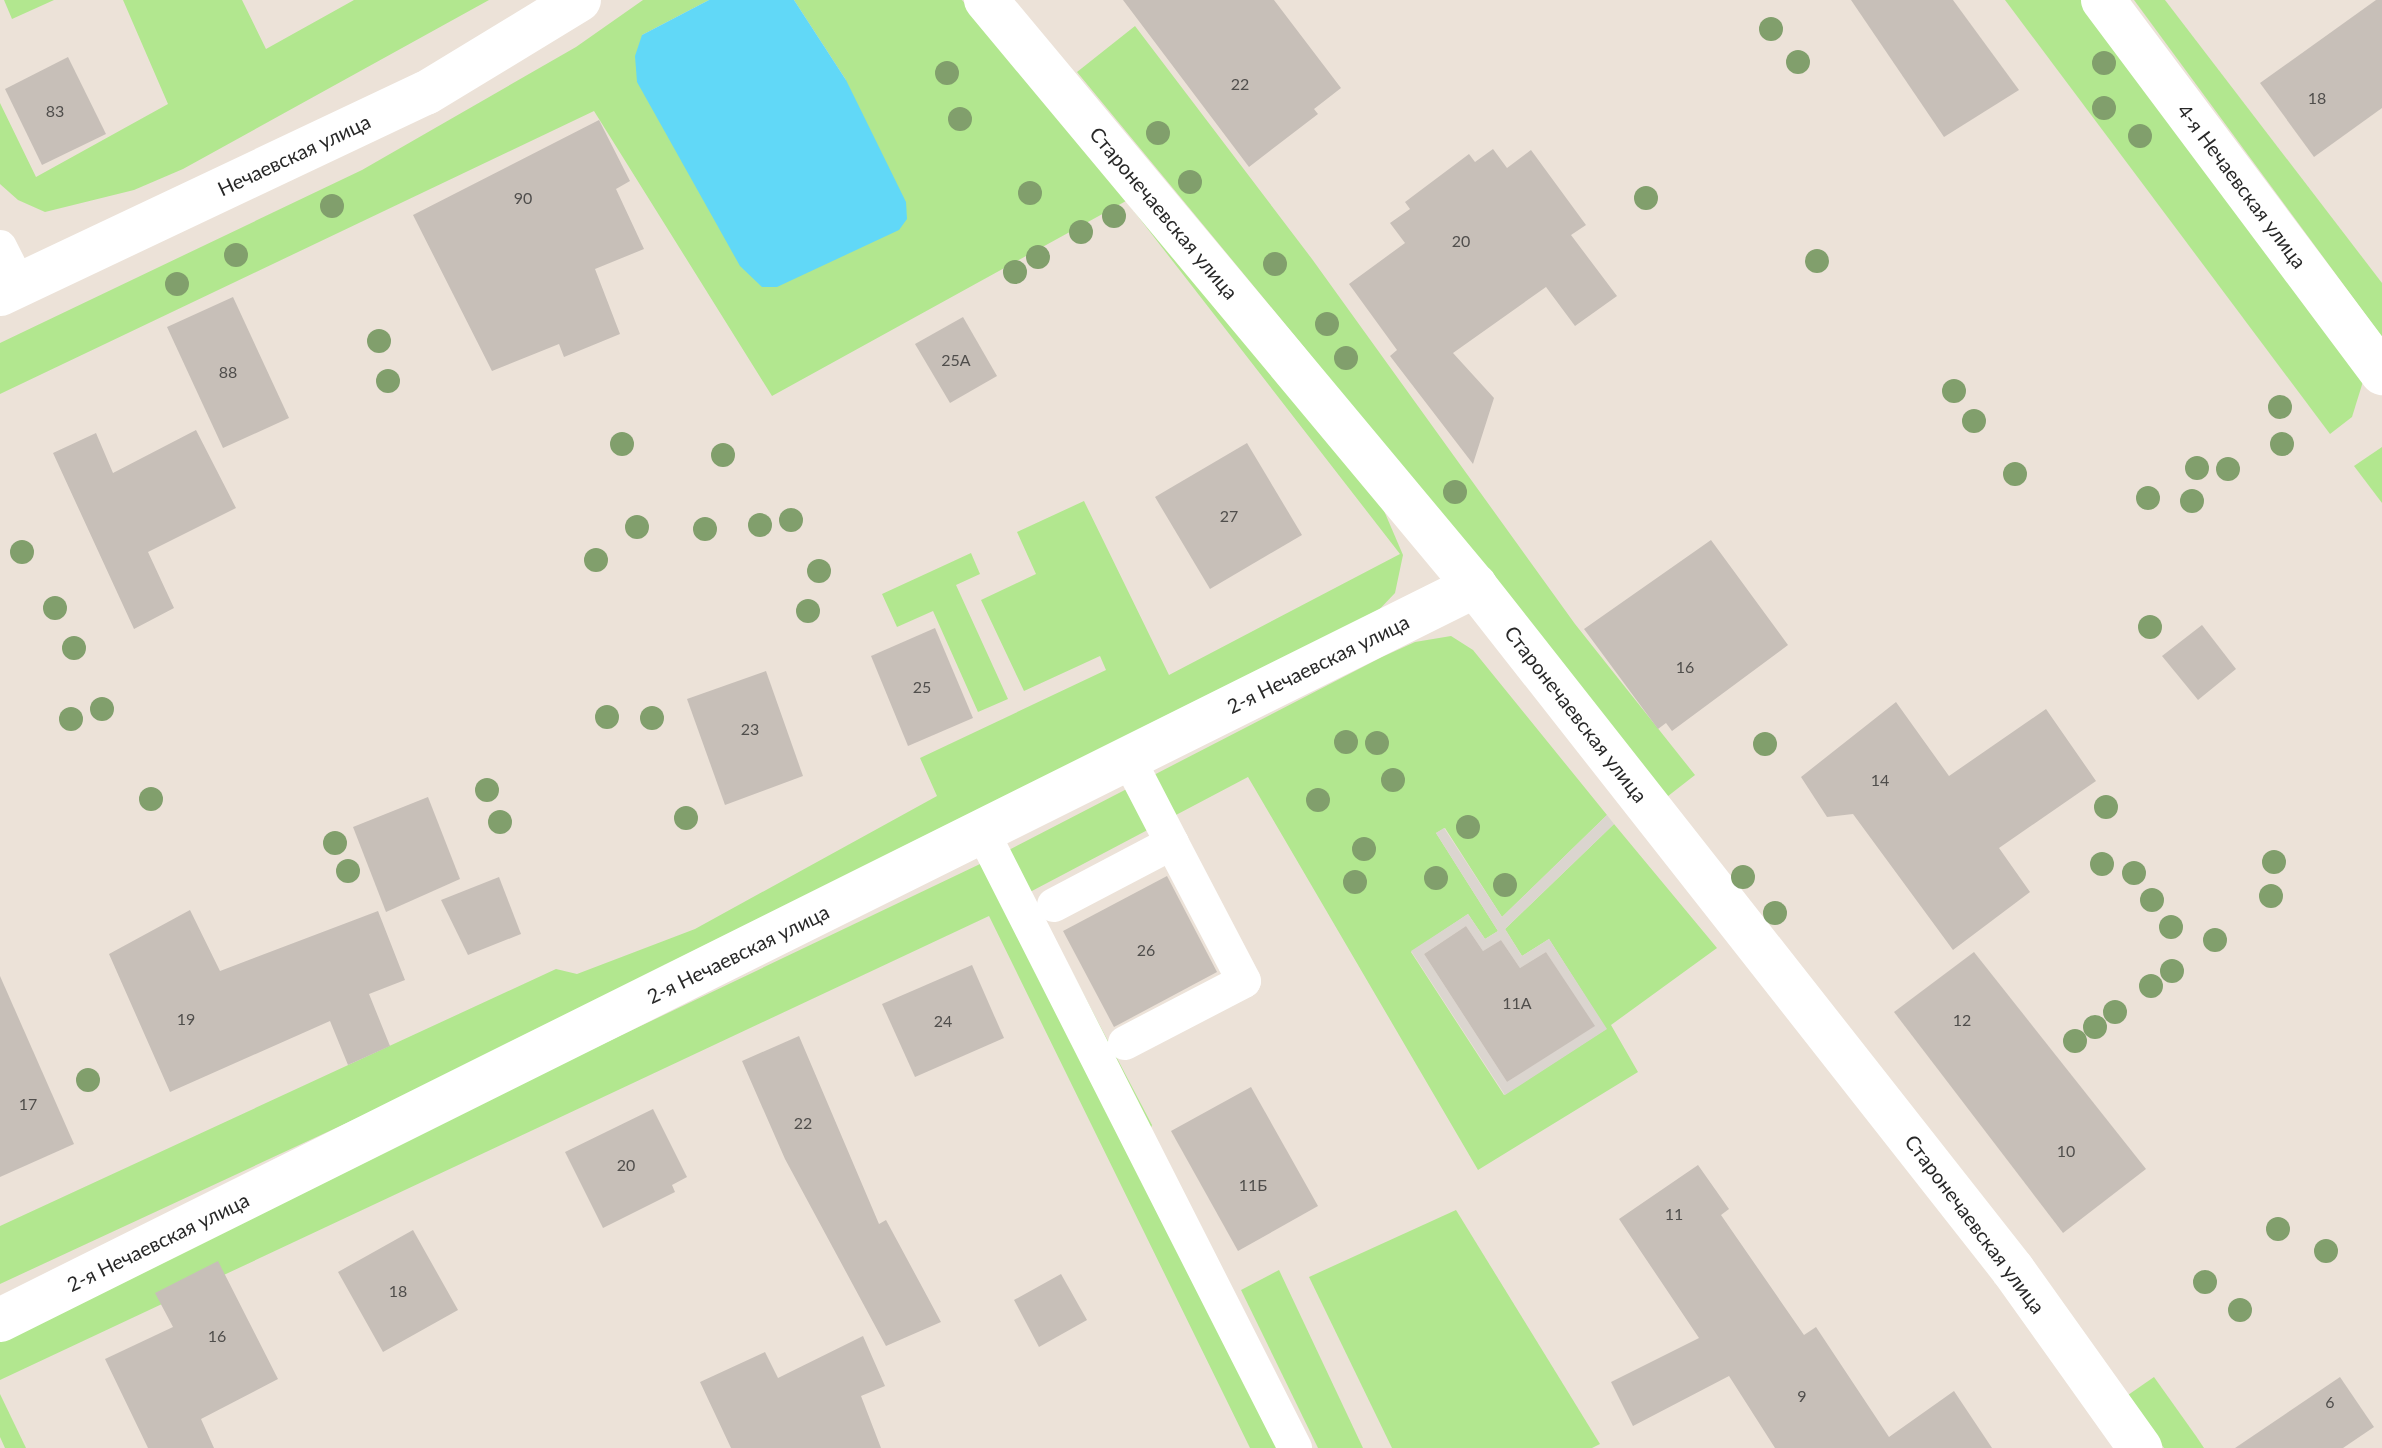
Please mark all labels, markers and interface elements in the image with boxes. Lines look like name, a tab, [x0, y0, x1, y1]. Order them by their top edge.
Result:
house number: 22	[1231, 74, 1249, 94]
house number: 18	[2308, 88, 2326, 108]
street label: 4-я Нечаевская улица	[2172, 99, 2312, 273]
house number: 83	[46, 101, 64, 121]
street label: Нечаевская улица	[214, 109, 374, 201]
street label: Старонечаевская улица	[1085, 122, 1243, 304]
house number: 90	[514, 188, 532, 208]
house number: 20	[1452, 231, 1470, 251]
house number: 25А	[941, 350, 971, 370]
house number: 88	[219, 362, 237, 382]
house number: 27	[1220, 506, 1238, 526]
street label: 2-я Нечаевская улица	[1223, 609, 1413, 719]
street label: Старонечаевская улица	[1500, 621, 1652, 807]
house number: 16	[1676, 657, 1694, 677]
house number: 25	[913, 677, 931, 697]
house number: 23	[741, 719, 759, 739]
house number: 14	[1871, 770, 1889, 790]
street label: 2-я Нечаевская улица	[643, 899, 833, 1009]
house number: 26	[1137, 940, 1155, 960]
house number: 11А	[1502, 993, 1532, 1013]
house number: 19	[177, 1009, 195, 1029]
house number: 12	[1953, 1010, 1971, 1030]
house number: 24	[934, 1011, 952, 1031]
house number: 17	[19, 1094, 37, 1114]
house number: 22	[794, 1113, 812, 1133]
street label: Старонечаевская улица	[1900, 1130, 2050, 1318]
house number: 10	[2057, 1141, 2075, 1161]
house number: 20	[617, 1155, 635, 1175]
house number: 11Б	[1239, 1175, 1267, 1195]
street label: 2-я Нечаевская улица	[63, 1187, 253, 1297]
house number: 11	[1665, 1204, 1683, 1224]
house number: 18	[389, 1281, 407, 1301]
house number: 16	[208, 1326, 226, 1346]
house number: 9	[1797, 1386, 1807, 1406]
house number: 6	[2325, 1392, 2335, 1412]

